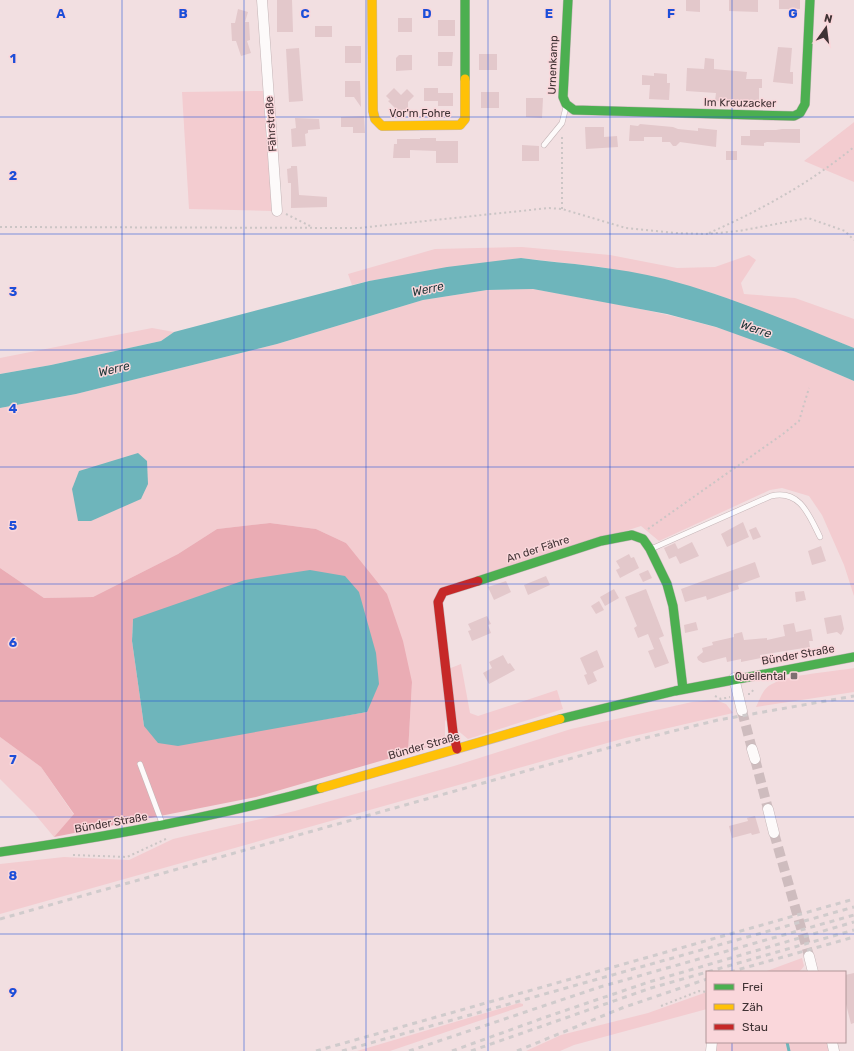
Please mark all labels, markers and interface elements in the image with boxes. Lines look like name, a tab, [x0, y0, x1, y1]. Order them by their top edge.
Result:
text: A	[56, 6, 66, 21]
text: B	[178, 6, 188, 21]
text: C	[300, 6, 310, 21]
text: D	[422, 6, 432, 21]
text: E	[545, 6, 553, 21]
text: F	[667, 6, 675, 21]
text: G	[788, 6, 798, 21]
north arrow	[806, 8, 846, 48]
text: N	[823, 12, 834, 26]
street label: Urnenkamp	[545, 35, 561, 95]
text: 1	[10, 51, 16, 66]
street label: Fährstraße	[263, 96, 279, 152]
street label: Im Kreuzacker	[704, 96, 777, 110]
street label: Vor'm Fohre	[389, 107, 451, 120]
text: 2	[9, 168, 17, 183]
water label: Werre	[411, 279, 445, 299]
text: 3	[9, 284, 18, 299]
water label: Werre	[739, 317, 774, 341]
water label: Werre	[97, 359, 131, 379]
text: 4	[9, 401, 18, 416]
text: 5	[9, 518, 17, 533]
street label: An der Fähre	[505, 533, 571, 565]
text: 6	[9, 635, 18, 650]
street label: Bünder Straße	[760, 642, 836, 668]
place label: Quellental	[735, 670, 786, 683]
marker: Quellental	[789, 671, 799, 681]
street label: Bünder Straße	[387, 730, 461, 762]
text: 7	[9, 752, 17, 767]
street label: Bünder Straße	[73, 810, 149, 836]
text: 8	[9, 868, 18, 883]
legend	[706, 971, 846, 1043]
text: Frei	[742, 980, 763, 994]
text: 9	[9, 985, 17, 1000]
text: Zäh	[742, 1000, 763, 1014]
text: Stau	[742, 1020, 768, 1034]

